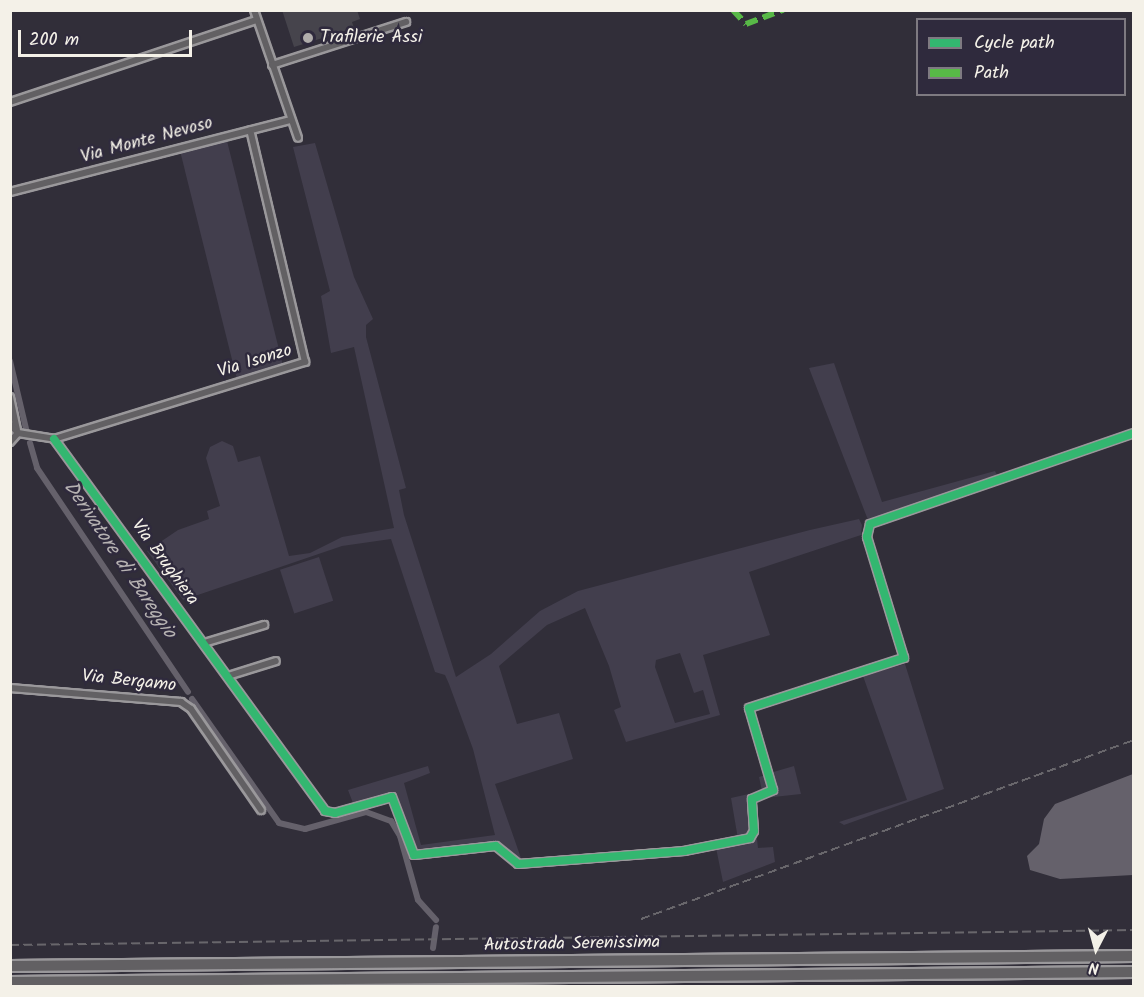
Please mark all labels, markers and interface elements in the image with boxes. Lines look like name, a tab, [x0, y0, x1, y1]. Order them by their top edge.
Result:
scale bar	[21, 18, 195, 56]
legend	[916, 18, 1126, 96]
text: 200 m	[29, 26, 79, 55]
place label: Trafilerie Assi	[320, 27, 422, 49]
text: Cycle path	[974, 29, 1055, 58]
marker: Trafilerie Assi	[301, 31, 315, 45]
text: Path	[974, 59, 1009, 88]
street label: Via Monte Nevoso	[79, 113, 215, 169]
street label: Via Isonzo	[215, 340, 295, 384]
water label: Derivatore di Bareggio	[57, 477, 181, 643]
street label: Via Brughiera	[126, 516, 202, 610]
street label: Via Bergamo	[81, 666, 177, 698]
north arrow	[1066, 919, 1126, 979]
street label: Autostrada Serenissima	[484, 933, 660, 957]
text: N	[1088, 954, 1100, 980]

